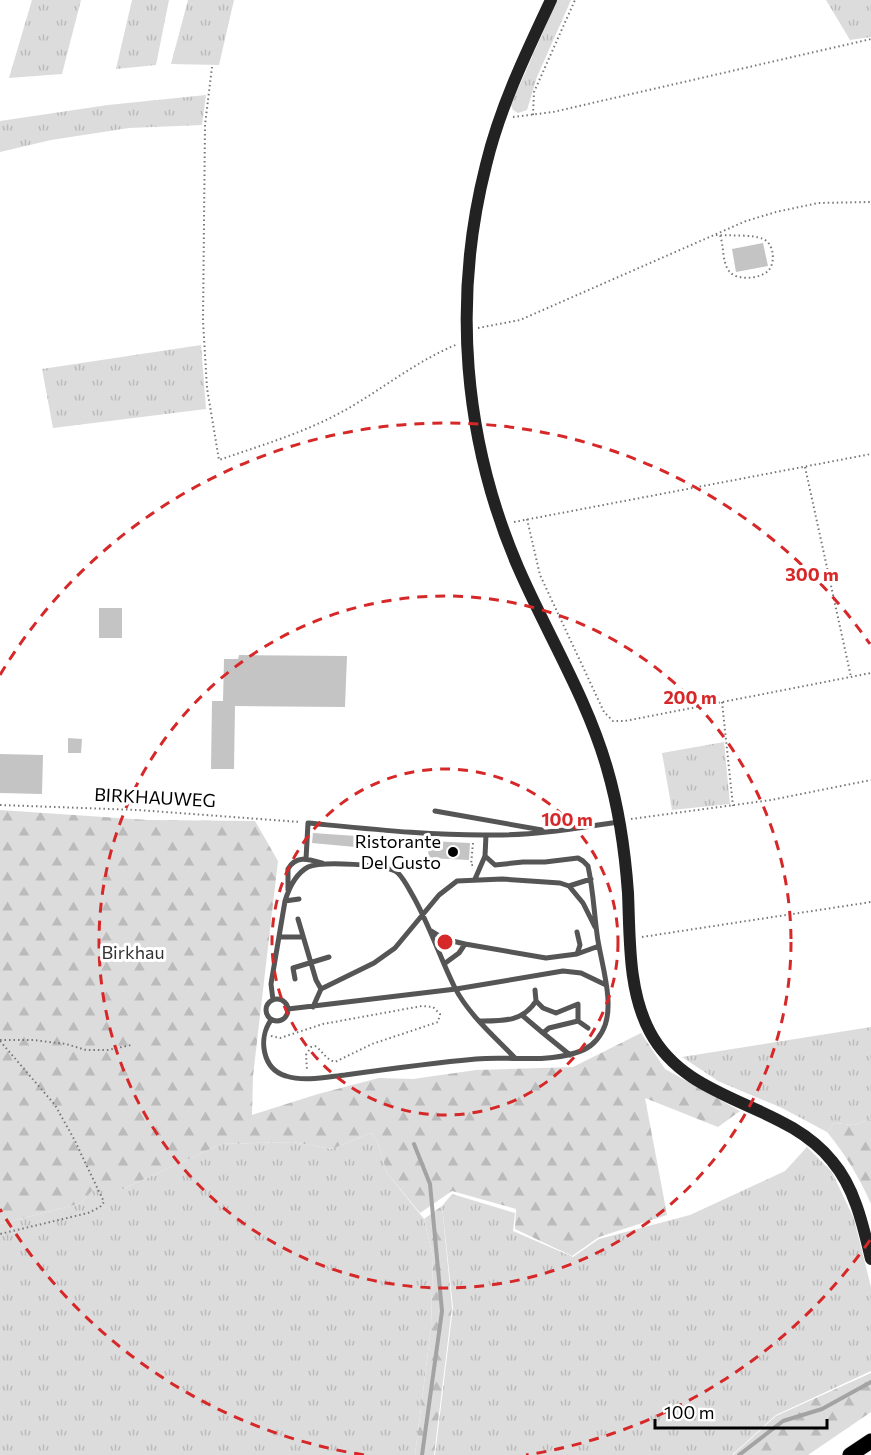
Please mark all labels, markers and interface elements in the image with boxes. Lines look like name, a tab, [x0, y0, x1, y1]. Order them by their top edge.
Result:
text: 300 m	[785, 563, 839, 585]
text: 200 m	[663, 686, 717, 708]
street label: BIRKHAUWEG	[94, 783, 216, 811]
text: 100 m	[541, 808, 593, 830]
place label: Ristorante Del Gusto	[355, 830, 441, 873]
marker: Ristorante Del Gusto	[446, 845, 460, 859]
centre of rings	[435, 932, 455, 952]
park label: Birkhau	[102, 941, 164, 963]
scale bar	[655, 1392, 828, 1430]
text: 100 m	[664, 1401, 714, 1423]

